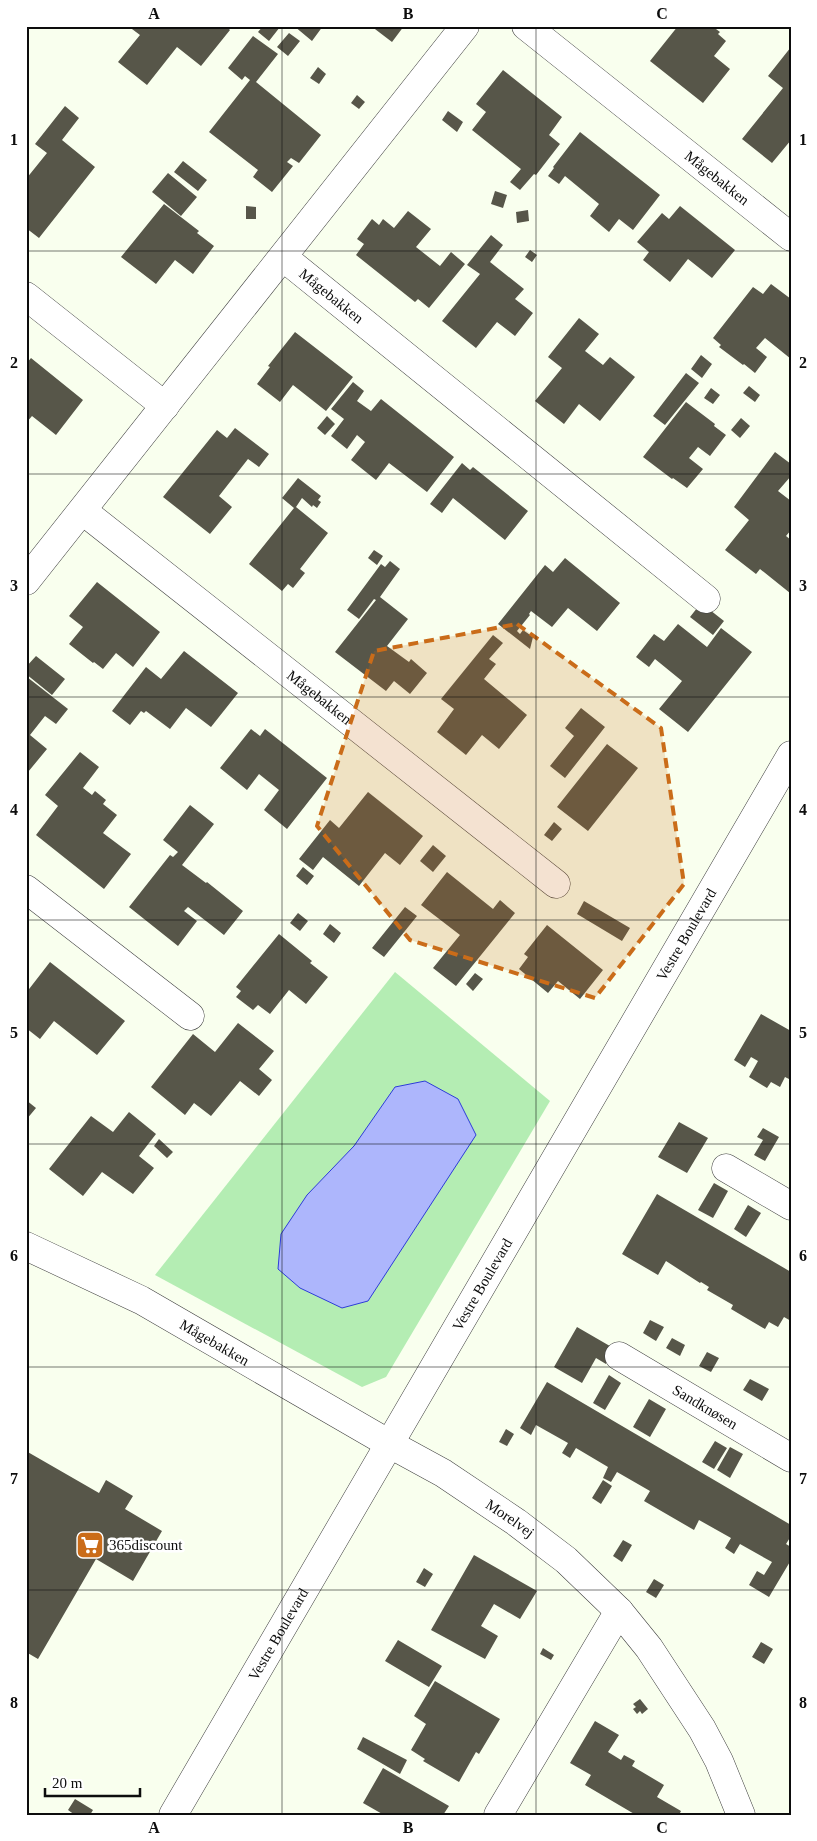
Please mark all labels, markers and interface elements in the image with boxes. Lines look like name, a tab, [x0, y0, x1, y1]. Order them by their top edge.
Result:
text: A	[148, 5, 160, 22]
text: B	[403, 5, 414, 22]
text: C	[656, 5, 668, 22]
text: 1	[10, 131, 18, 148]
text: 1	[799, 131, 807, 148]
street label: Mågebakken	[682, 148, 753, 209]
street label: Mågebakken	[296, 265, 367, 327]
text: 2	[10, 354, 18, 371]
text: 2	[799, 354, 807, 371]
text: 3	[10, 577, 18, 594]
text: 3	[799, 577, 807, 594]
street label: Mågebakken	[284, 667, 355, 728]
text: 4	[10, 801, 18, 818]
text: 4	[799, 801, 807, 818]
street label: Vestre Boulevard	[653, 885, 720, 984]
text: 5	[10, 1024, 18, 1041]
text: 5	[799, 1024, 807, 1041]
street label: Vestre Boulevard	[449, 1235, 516, 1333]
text: 6	[10, 1247, 18, 1264]
text: 6	[799, 1247, 807, 1264]
street label: Mågebakken	[177, 1316, 253, 1369]
street label: Sandknøsen	[670, 1382, 741, 1433]
text: 7	[10, 1470, 18, 1487]
text: 7	[799, 1470, 807, 1487]
street label: Morelvej	[483, 1496, 537, 1541]
supermarket icon: 365discount	[75, 1530, 105, 1560]
place label: 365discount	[109, 1537, 183, 1553]
street label: Vestre Boulevard	[245, 1585, 312, 1683]
text: 8	[10, 1694, 18, 1711]
text: 8	[799, 1694, 807, 1711]
scale bar	[45, 1766, 140, 1798]
text: 20 m	[52, 1775, 83, 1791]
text: A	[148, 1819, 160, 1836]
text: B	[403, 1819, 414, 1836]
text: C	[656, 1819, 668, 1836]

